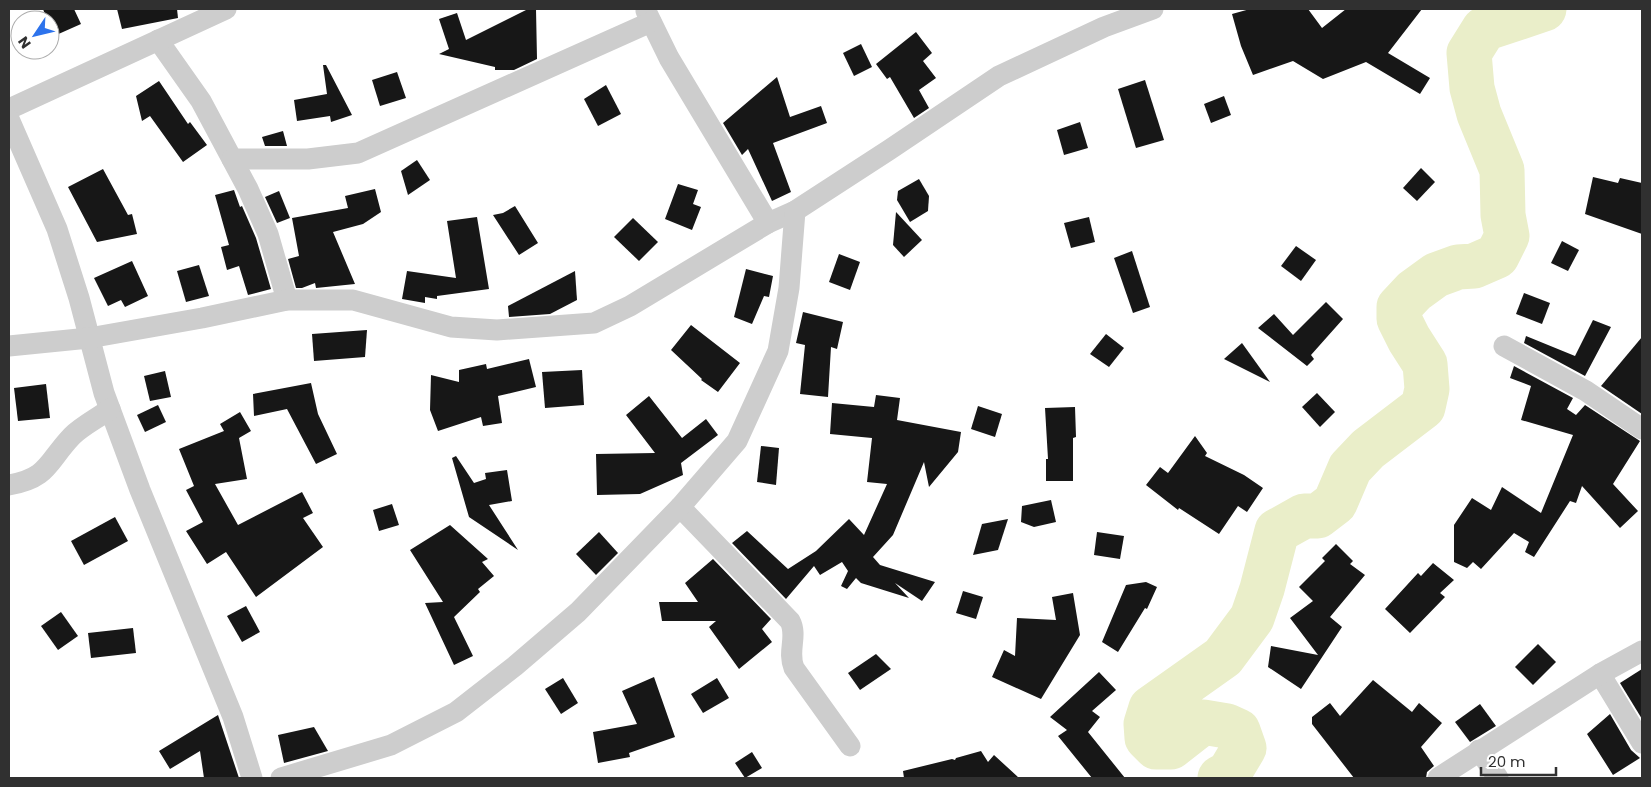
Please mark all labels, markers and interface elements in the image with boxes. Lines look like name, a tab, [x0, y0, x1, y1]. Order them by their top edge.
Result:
north arrow	[10, 10, 60, 60]
text: N	[13, 32, 36, 53]
scale bar	[1481, 744, 1556, 776]
text: 20 m	[1488, 751, 1526, 772]

